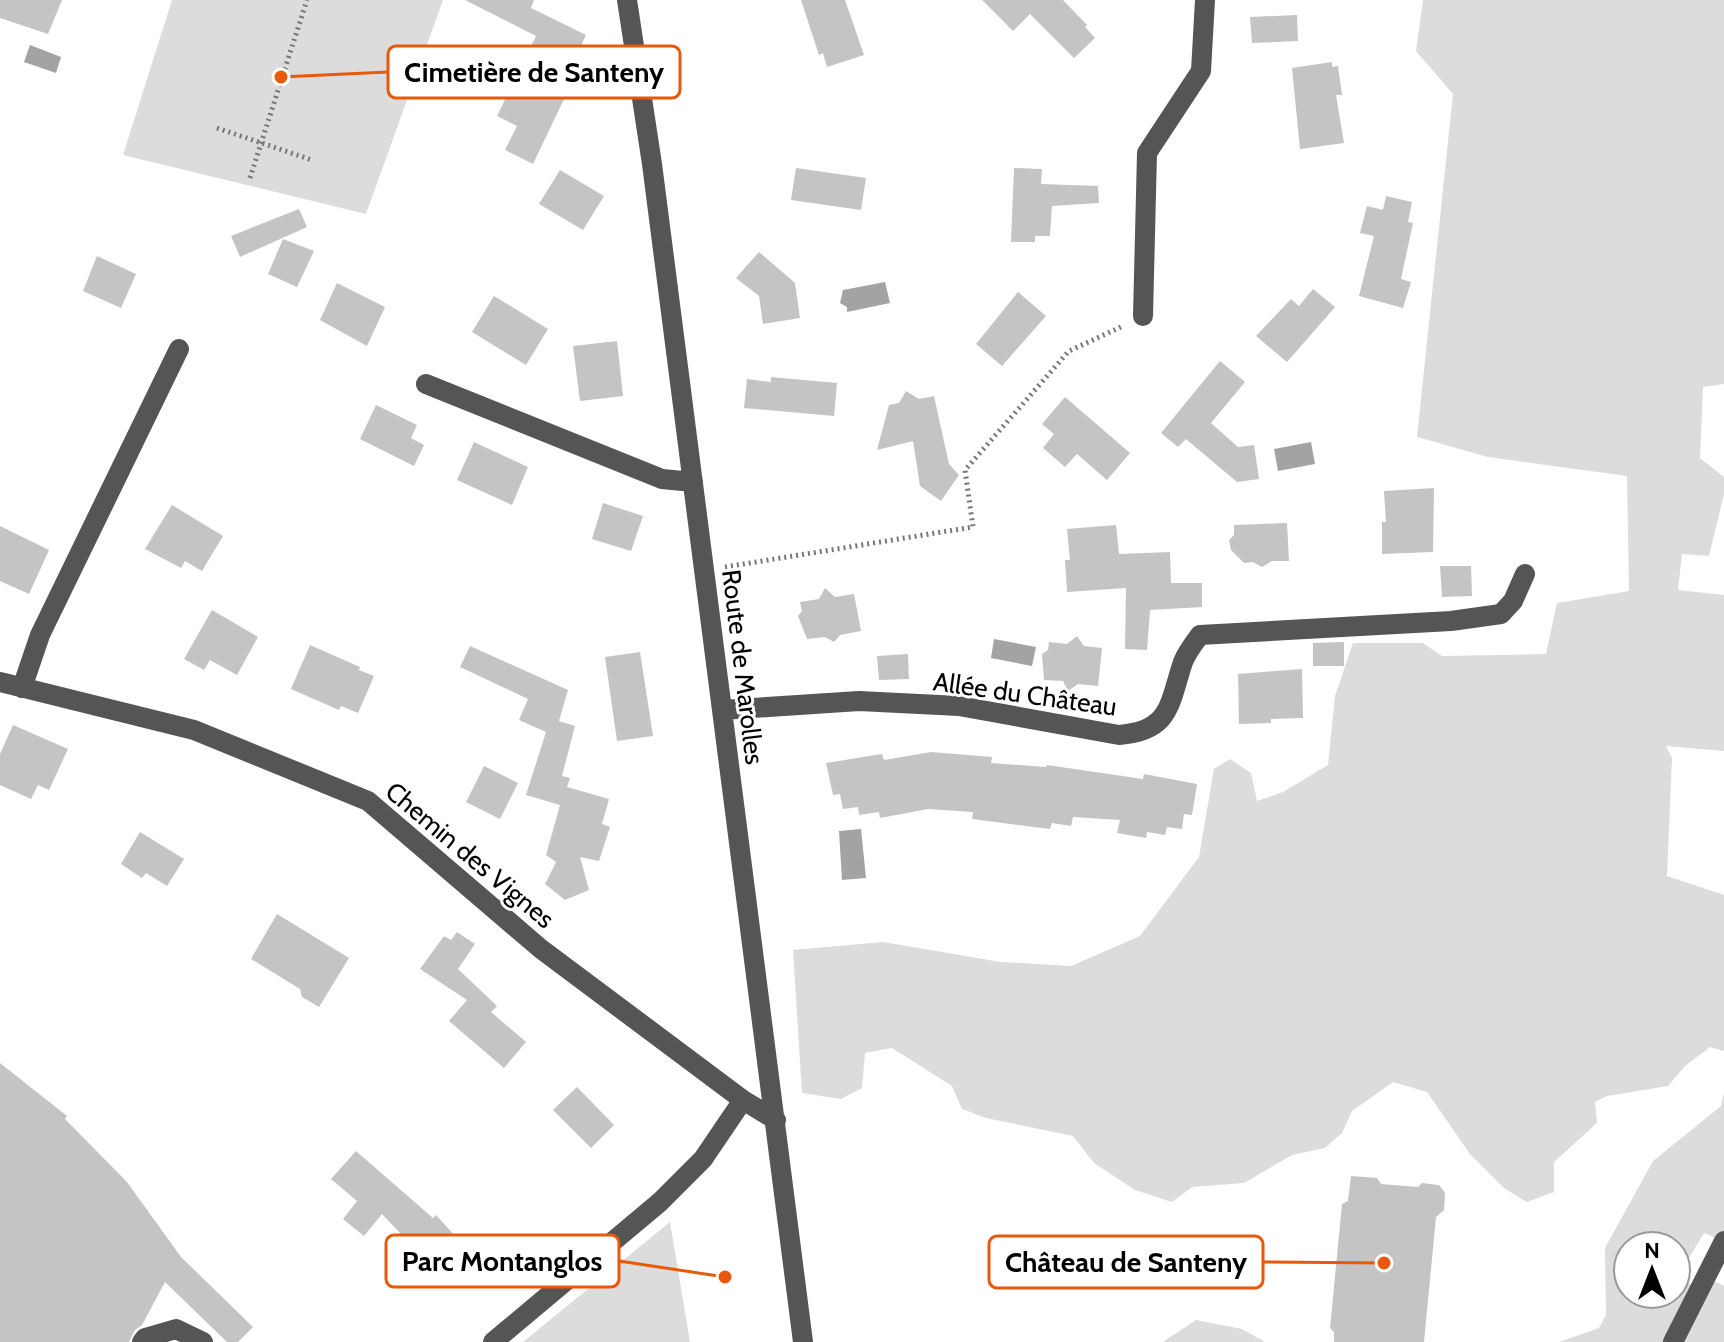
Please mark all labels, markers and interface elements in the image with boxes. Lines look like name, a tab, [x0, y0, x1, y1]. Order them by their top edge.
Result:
callout: Cimetière de Santeny	[388, 46, 680, 98]
text: Cimetière de Santeny	[404, 55, 664, 89]
street label: Route de Marolles	[715, 568, 771, 767]
street label: Allée du Château	[931, 665, 1119, 723]
street label: Chemin des Vignes	[379, 775, 561, 935]
north arrow	[1612, 1230, 1692, 1310]
callout: Parc Montanglos	[386, 1235, 619, 1287]
callout: Château de Santeny	[989, 1236, 1263, 1288]
text: N	[1644, 1237, 1660, 1264]
text: Parc Montanglos	[402, 1244, 602, 1278]
text: Château de Santeny	[1005, 1245, 1247, 1279]

